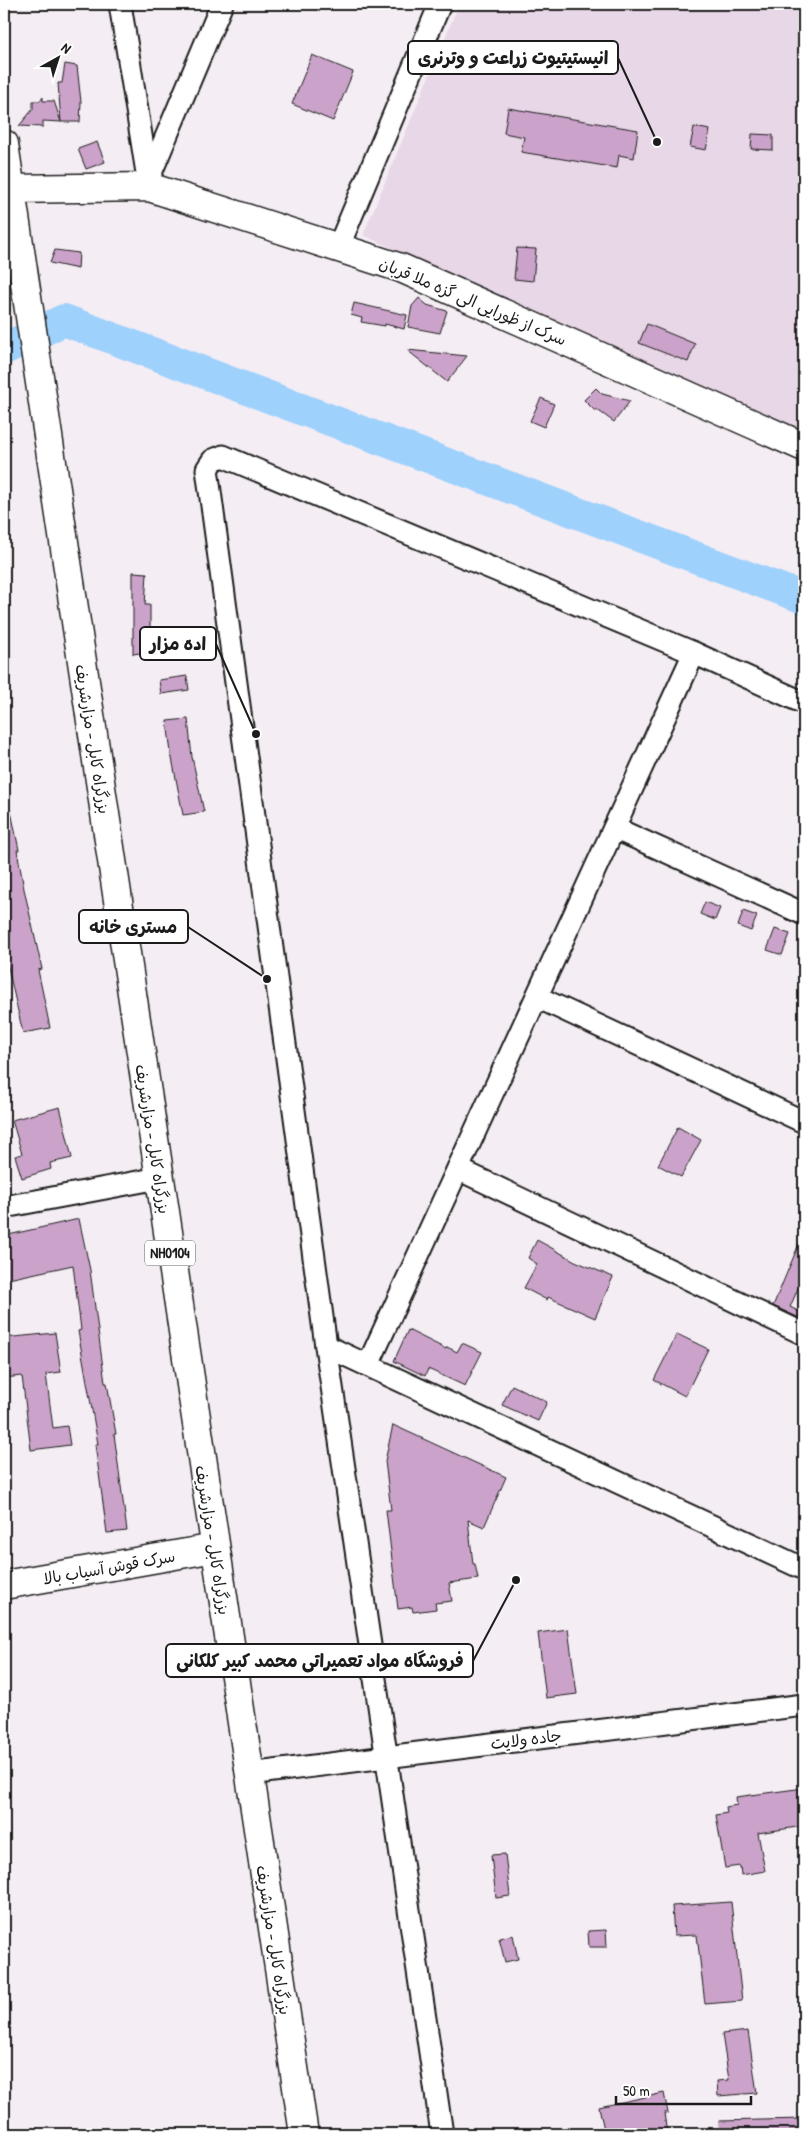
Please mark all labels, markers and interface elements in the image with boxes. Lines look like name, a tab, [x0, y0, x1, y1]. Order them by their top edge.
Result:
north arrow	[32, 32, 82, 82]
text: N	[58, 38, 76, 58]
callout: انیستیتیوت زراعت و وترنری	[408, 41, 618, 74]
text: انیستیتیوت زراعت و وترنری	[418, 45, 608, 70]
street label: سرک از ظورایی الی گزه ملا قربان	[376, 252, 570, 350]
callout: اده مزار	[140, 627, 216, 660]
text: اده مزار	[148, 631, 206, 656]
street label: بزرگراه کابل - مزارشریف	[70, 663, 116, 815]
callout: مستری خانه	[79, 910, 188, 943]
text: مستری خانه	[89, 914, 177, 939]
street label: بزرگراه کابل - مزارشریف	[130, 1063, 176, 1215]
road number: NH0104	[145, 1240, 195, 1266]
street label: بزرگراه کابل - مزارشریف	[190, 1464, 236, 1616]
street label: سرک قوش آسیاب بالا	[41, 1545, 177, 1589]
callout: فروشگاه مواد تعمیراتی محمد کبیر کلکانی	[166, 1644, 473, 1677]
text: فروشگاه مواد تعمیراتی محمد کبیر کلکانی	[176, 1648, 464, 1673]
street label: جاده ولایت	[489, 1724, 563, 1754]
street label: بزرگراه کابل - مزارشریف	[251, 1864, 297, 2016]
scale bar	[616, 2073, 750, 2105]
text: 50 m	[623, 2080, 650, 2101]

